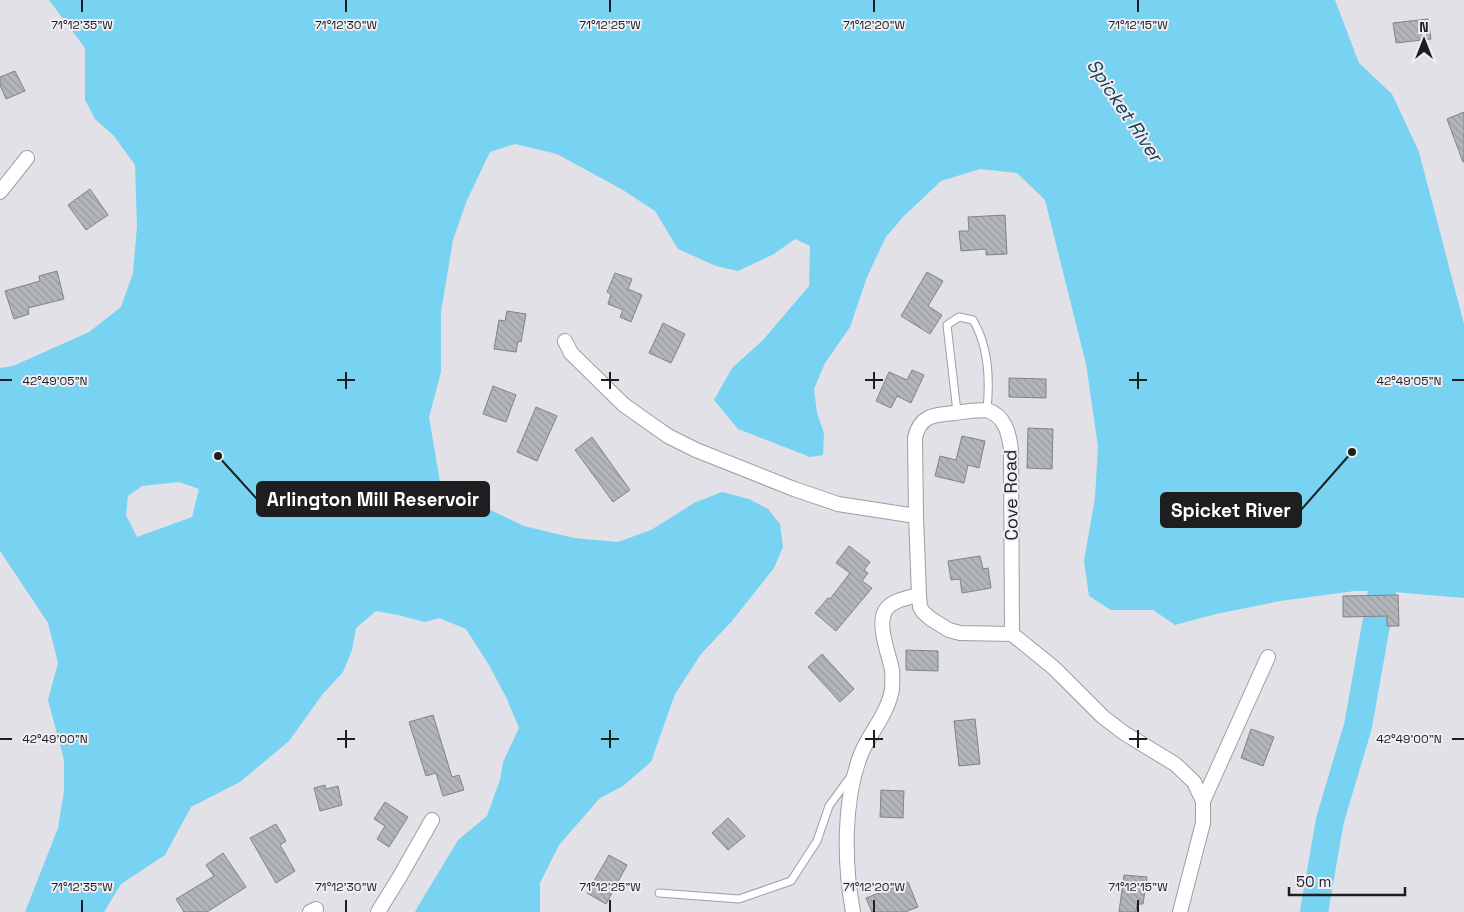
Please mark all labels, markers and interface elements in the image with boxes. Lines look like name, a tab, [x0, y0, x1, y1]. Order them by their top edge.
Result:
north arrow	[1399, 15, 1449, 65]
text: 71°12'35"W	[51, 17, 113, 33]
text: 71°12'30"W	[315, 17, 378, 33]
text: 71°12'25"W	[579, 17, 641, 33]
text: 71°12'20"W	[843, 17, 906, 33]
text: 71°12'15"W	[1108, 17, 1168, 33]
text: N	[1419, 18, 1429, 36]
water label: Spicket River	[1081, 54, 1169, 168]
text: 42°49'05"N	[22, 373, 88, 389]
text: 42°49'05"N	[1376, 373, 1442, 389]
street label: Cove Road	[998, 449, 1023, 541]
callout: Arlington Mill Reservoir	[257, 482, 489, 516]
text: Arlington Mill Reservoir	[267, 487, 479, 512]
callout: Spicket River	[1161, 493, 1301, 527]
text: Spicket River	[1171, 498, 1291, 523]
text: 42°49'00"N	[22, 731, 88, 747]
text: 42°49'00"N	[1376, 731, 1442, 747]
scale bar	[1289, 864, 1405, 896]
text: 50 m	[1296, 872, 1331, 891]
text: 71°12'35"W	[51, 879, 113, 895]
text: 71°12'30"W	[315, 879, 378, 895]
text: 71°12'25"W	[579, 879, 641, 895]
text: 71°12'20"W	[843, 879, 906, 895]
text: 71°12'15"W	[1108, 879, 1168, 895]

